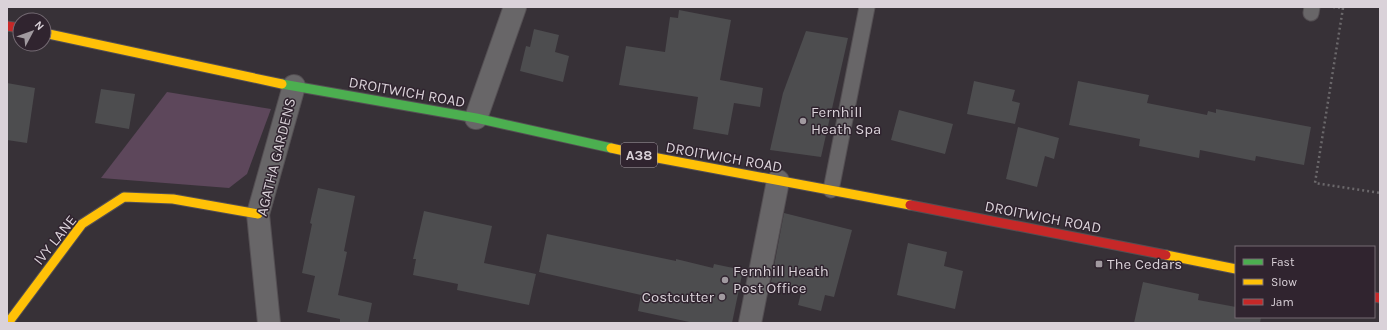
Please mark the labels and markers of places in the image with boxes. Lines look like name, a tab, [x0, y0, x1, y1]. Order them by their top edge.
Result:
place label: Fernhill Heath Spa	[811, 103, 881, 138]
marker: Fernhill Heath Spa	[798, 116, 808, 126]
place label: The Cedars	[1107, 255, 1182, 273]
marker: The Cedars	[1094, 259, 1104, 269]
place label: Fernhill Heath Post Office	[733, 262, 829, 297]
marker: Fernhill Heath Post Office	[720, 275, 730, 285]
place label: Costcutter	[642, 288, 715, 306]
marker: Costcutter	[717, 292, 727, 302]

